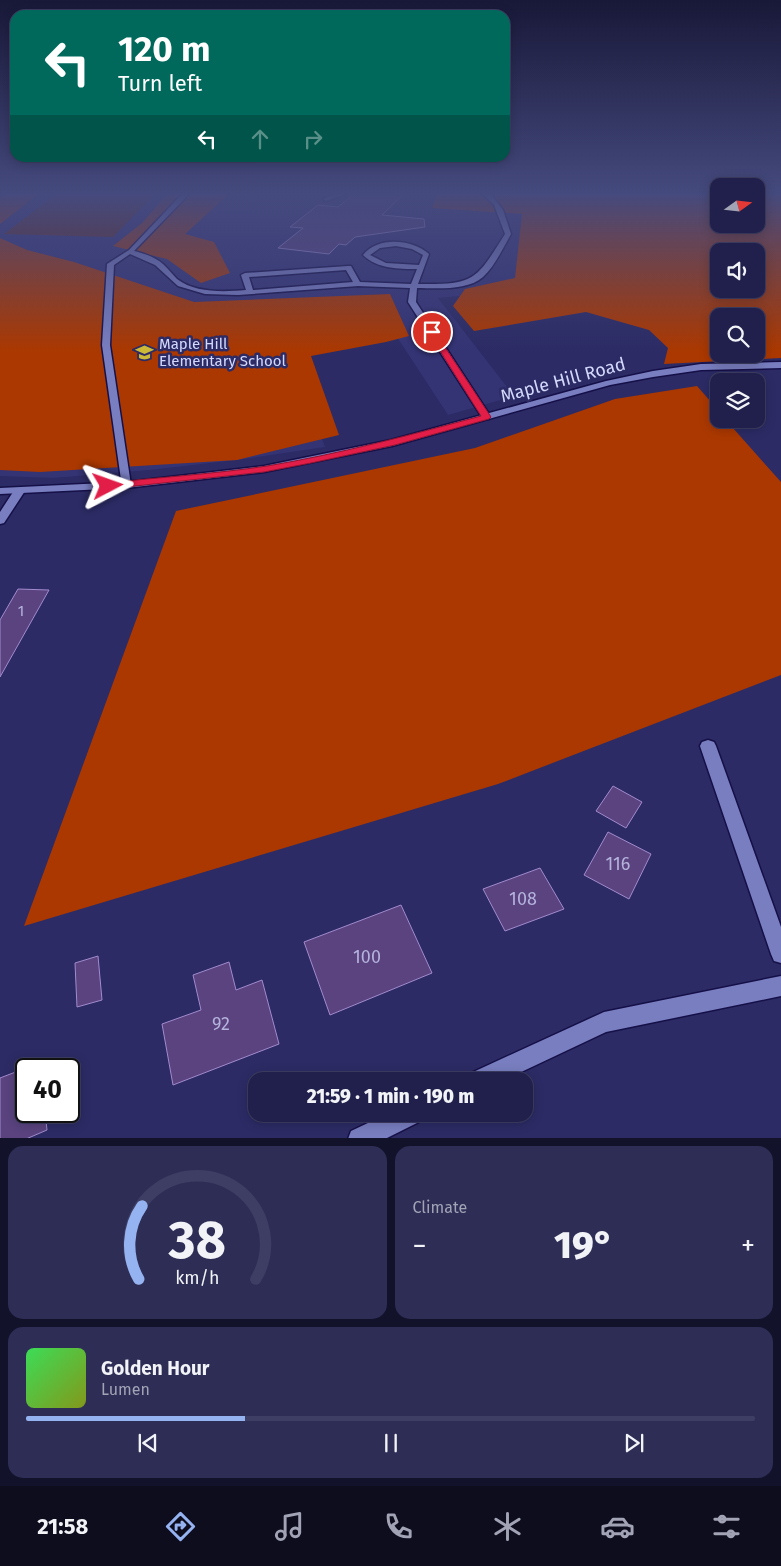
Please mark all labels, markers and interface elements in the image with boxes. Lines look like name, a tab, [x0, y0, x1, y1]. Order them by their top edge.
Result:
text: 120 m	[118, 28, 211, 70]
icon: left	[35, 30, 100, 95]
text: Turn left	[118, 70, 202, 97]
icon: left	[193, 125, 221, 153]
icon: ahead	[246, 125, 274, 153]
icon: right	[299, 125, 327, 153]
north arrow	[710, 178, 765, 232]
map controls	[710, 178, 765, 428]
button: sound	[710, 243, 765, 298]
button: search	[710, 308, 765, 363]
pin	[411, 311, 453, 353]
icon: arrive	[418, 318, 446, 346]
place label: Maple Hill Elementary School	[159, 335, 287, 370]
school or university icon: Maple Hill Elementary School	[135, 343, 155, 363]
street label: Maple Hill Road	[498, 353, 628, 407]
button: layers	[710, 373, 765, 428]
position arrow	[81, 459, 133, 511]
house number: 1	[18, 602, 24, 620]
house number: 116	[606, 853, 630, 875]
house number: 108	[509, 888, 537, 910]
house number: 100	[353, 946, 381, 968]
house number: 92	[212, 1013, 230, 1035]
speed limit sign: 40	[15, 1058, 80, 1123]
text: 21:59 · 1 min · 190 m	[307, 1085, 474, 1108]
text: Climate	[413, 1198, 467, 1217]
text: 38	[168, 1209, 226, 1272]
text: 19°	[554, 1222, 613, 1268]
text: −	[413, 1229, 427, 1262]
text: +	[741, 1229, 755, 1262]
text: km/h	[175, 1267, 219, 1289]
text: Golden Hour	[101, 1357, 210, 1380]
text: Lumen	[101, 1380, 150, 1399]
icon: previous	[134, 1429, 162, 1457]
icon: pause	[377, 1429, 405, 1457]
icon: next	[620, 1429, 648, 1457]
icon: directions	[163, 1509, 198, 1544]
icon: music	[272, 1509, 307, 1544]
icon: phone	[381, 1509, 416, 1544]
icon: climate	[490, 1509, 525, 1544]
icon: car	[600, 1509, 635, 1544]
icon: filters	[709, 1509, 744, 1544]
text: 21:58	[37, 1513, 88, 1540]

